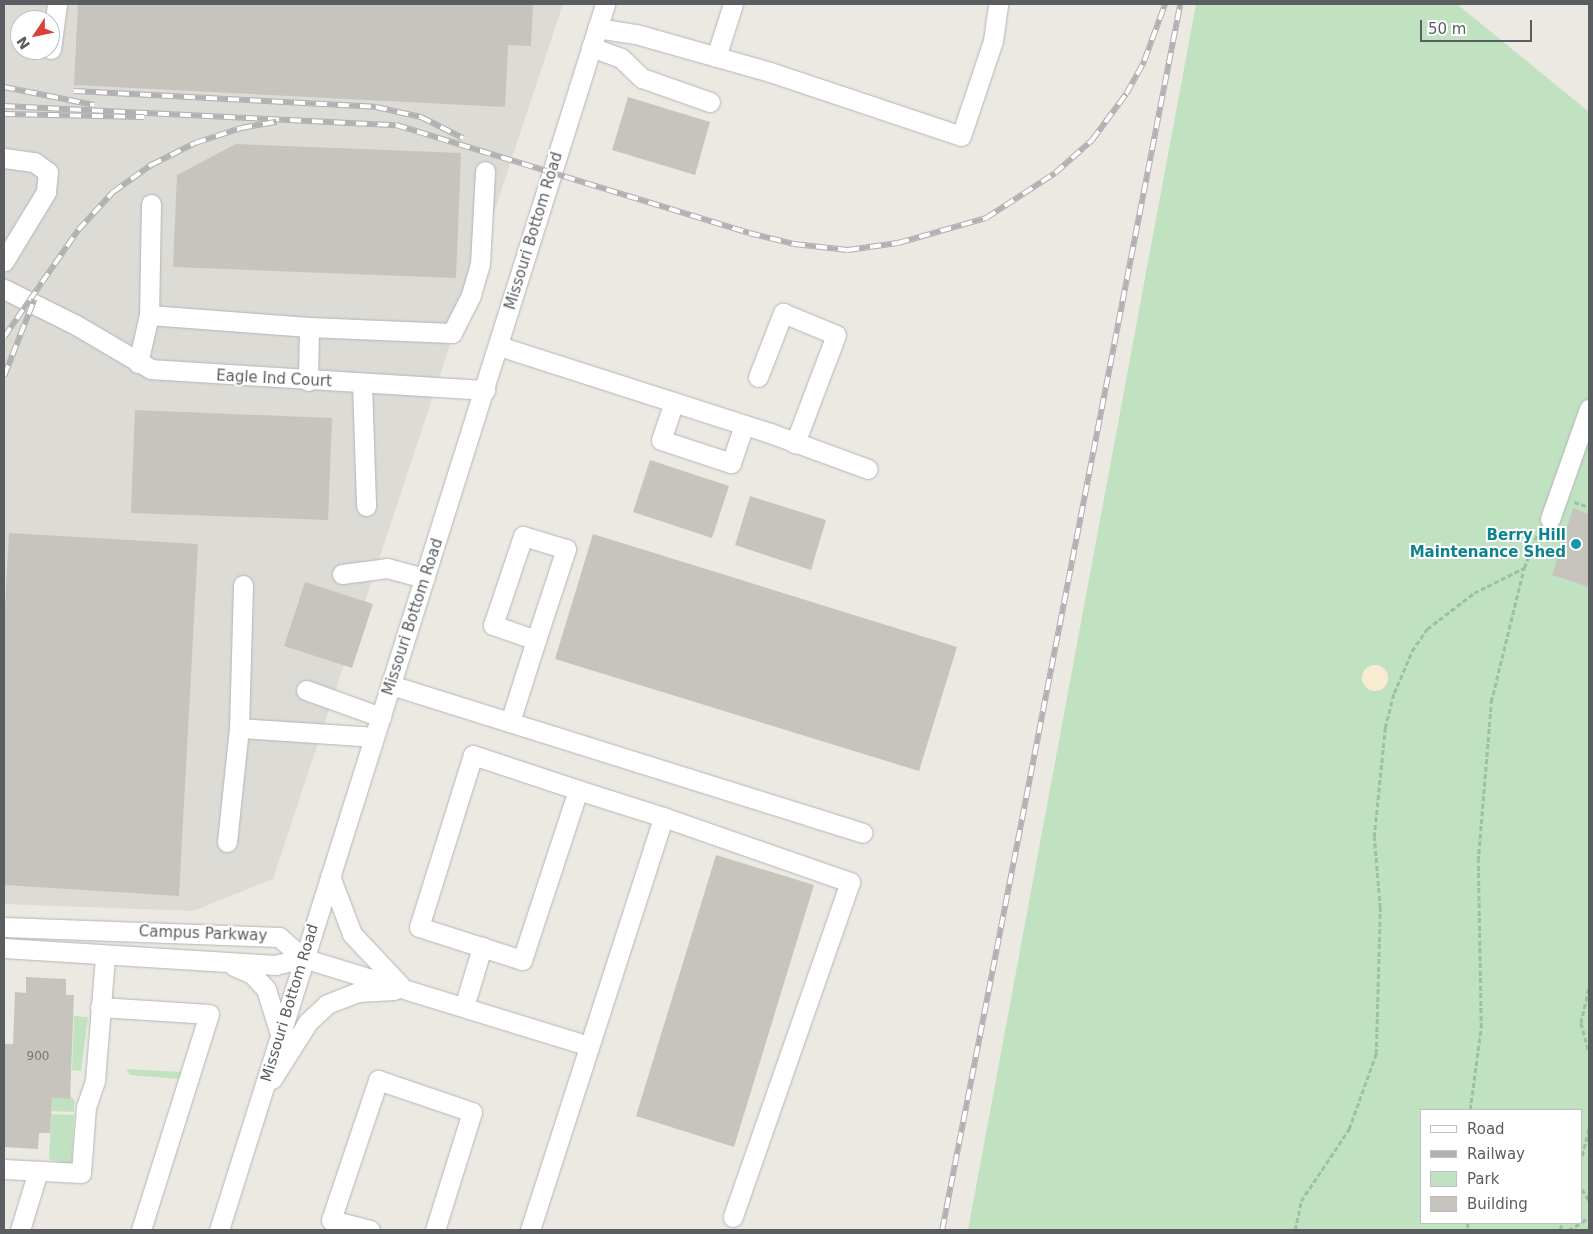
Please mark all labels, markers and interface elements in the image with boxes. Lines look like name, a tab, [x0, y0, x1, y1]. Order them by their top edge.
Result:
north arrow	[10, 10, 60, 60]
scale bar	[1423, 10, 1536, 42]
text: 50 m	[1428, 20, 1466, 38]
text: N	[13, 33, 33, 52]
street label: Missouri Bottom Road	[501, 150, 567, 312]
street label: Eagle Ind Court	[216, 367, 332, 391]
place label: Berry Hill Maintenance Shed	[1410, 526, 1566, 561]
street label: Missouri Bottom Road	[379, 536, 447, 698]
marker: Berry Hill Maintenance Shed	[1570, 538, 1582, 550]
street label: Missouri Bottom Road	[257, 922, 323, 1084]
street label: Campus Parkway	[138, 923, 268, 945]
house number: 900	[27, 1050, 49, 1064]
legend	[1420, 1109, 1583, 1224]
text: Road	[1467, 1120, 1505, 1138]
text: Railway	[1467, 1145, 1525, 1163]
text: Park	[1467, 1170, 1499, 1188]
text: Building	[1467, 1195, 1528, 1213]

